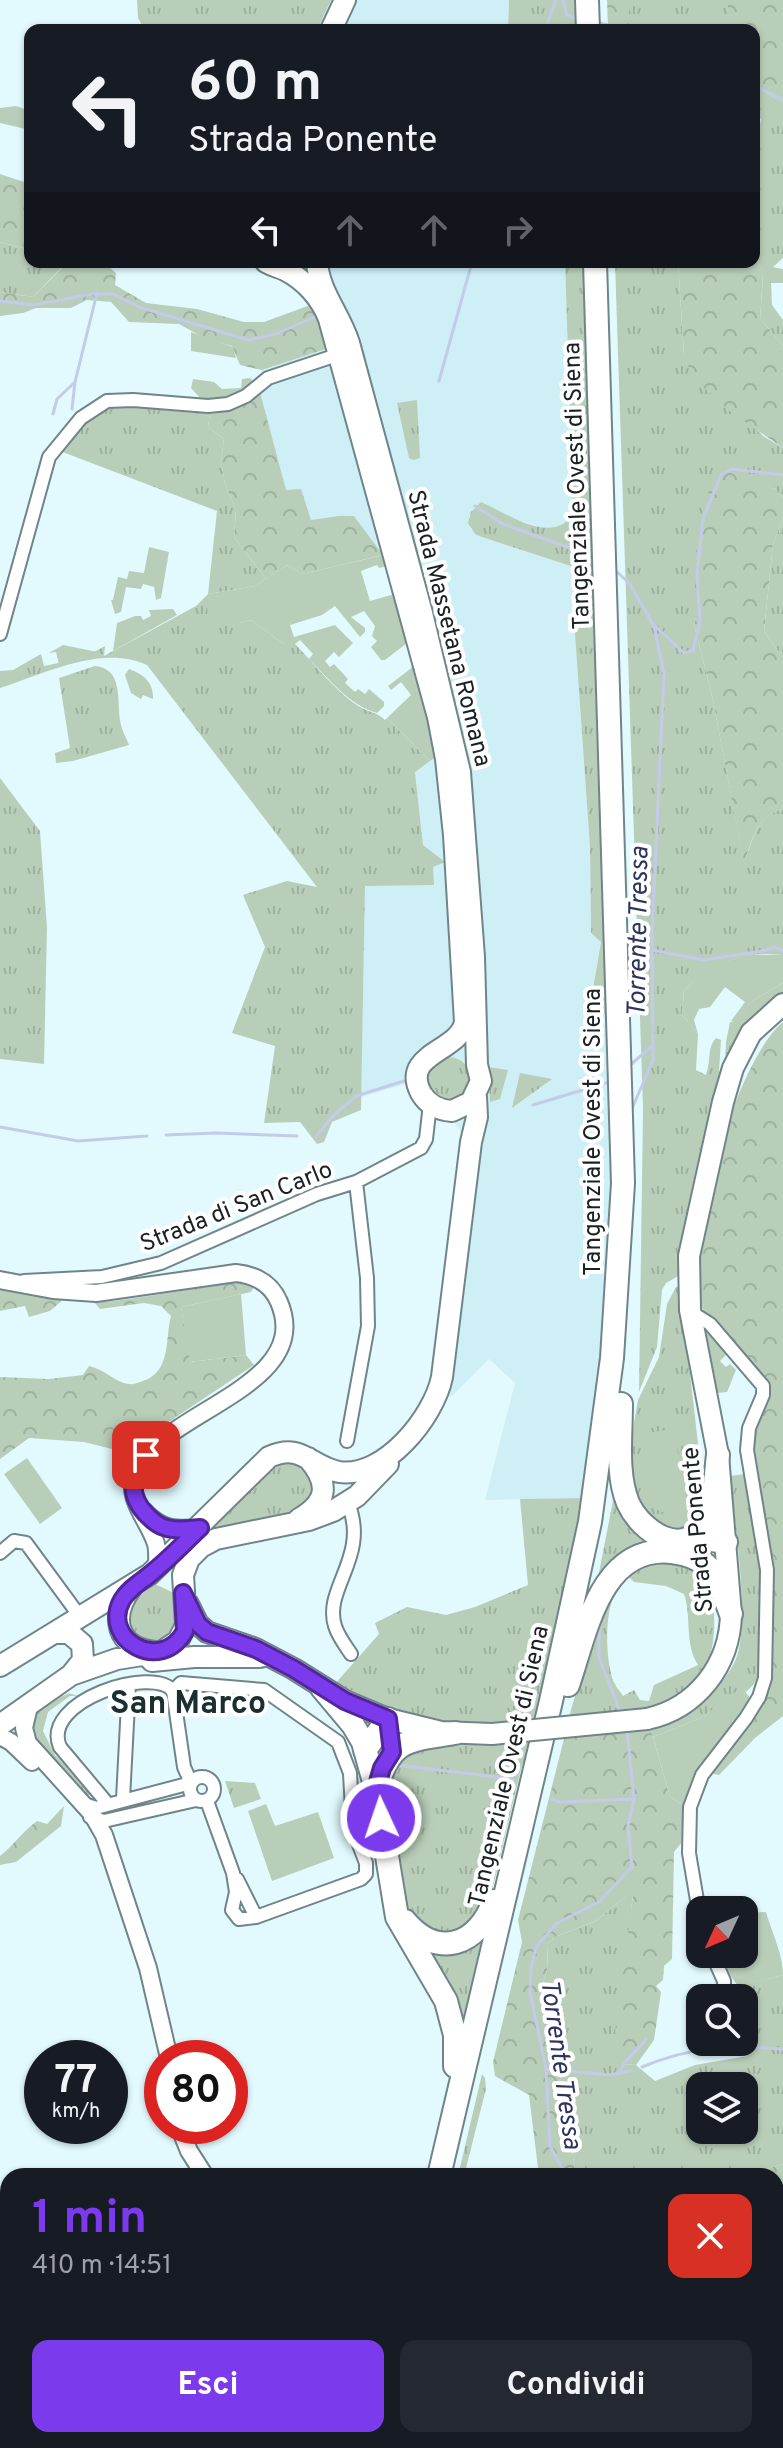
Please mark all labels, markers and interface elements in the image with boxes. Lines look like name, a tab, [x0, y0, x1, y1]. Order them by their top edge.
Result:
text: 60 m	[188, 50, 322, 120]
icon: left	[56, 56, 160, 160]
text: Strada Ponente	[188, 119, 437, 165]
icon: left	[244, 208, 288, 252]
icon: ahead	[328, 208, 372, 252]
icon: ahead	[412, 208, 456, 252]
icon: right	[496, 208, 540, 252]
street label: Tangenziale Ovest di Siena	[558, 342, 598, 630]
street label: Strada Massetana Romana	[399, 487, 497, 770]
water label: Torrente Tressa	[622, 846, 658, 1018]
street label: Tangenziale Ovest di Siena	[579, 988, 609, 1276]
street label: Strada di San Carlo	[136, 1156, 337, 1260]
pin	[112, 1421, 180, 1489]
icon: arrive	[124, 1433, 168, 1477]
street label: Strada Ponente	[677, 1446, 721, 1614]
street label: Tangenziale Ovest di Siena	[463, 1623, 557, 1910]
district label: San Marco	[110, 1685, 266, 1725]
position arrow	[339, 1776, 423, 1860]
north arrow	[686, 1896, 758, 1968]
map controls	[686, 1896, 758, 2144]
water label: Torrente Tressa	[531, 1977, 588, 2152]
button: search	[686, 1984, 758, 2056]
speed limit sign: 80	[144, 2040, 248, 2144]
text: 77	[55, 2057, 97, 2107]
button: layers	[686, 2072, 758, 2144]
text: km/h	[52, 2099, 100, 2125]
text: 1 min	[32, 2190, 147, 2250]
button: close	[668, 2194, 752, 2278]
text: 410 m · 14:51	[32, 2250, 172, 2283]
button: Esci	[32, 2340, 384, 2432]
button: Condividi	[400, 2340, 752, 2432]

